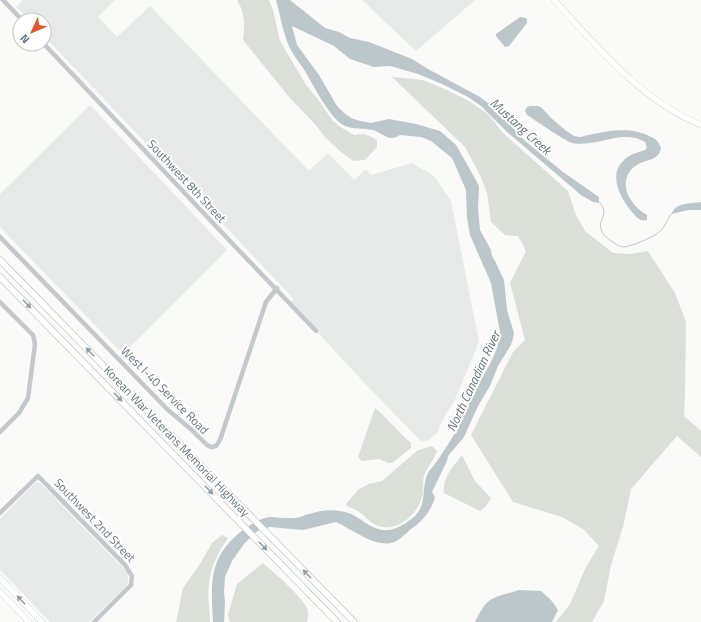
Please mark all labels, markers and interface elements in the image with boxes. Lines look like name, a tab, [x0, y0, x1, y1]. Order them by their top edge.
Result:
north arrow	[12, 12, 52, 52]
text: N	[16, 31, 33, 47]
water label: Mustang Creek	[486, 93, 558, 161]
street label: Southwest 8th Street	[143, 135, 231, 228]
one-way arrow	[22, 299, 32, 309]
water label: North Canadian River	[441, 326, 506, 435]
street label: West I-40 Service Road	[117, 342, 213, 438]
one-way arrow	[85, 347, 95, 357]
street label: Korean War Veterans Memorial Highway	[99, 361, 255, 521]
one-way arrow	[113, 392, 123, 402]
street label: Southwest 2nd Street	[50, 474, 141, 567]
one-way arrow	[204, 486, 213, 495]
one-way arrow	[258, 541, 268, 551]
one-way arrow	[302, 569, 312, 579]
one-way arrow	[16, 595, 26, 605]

